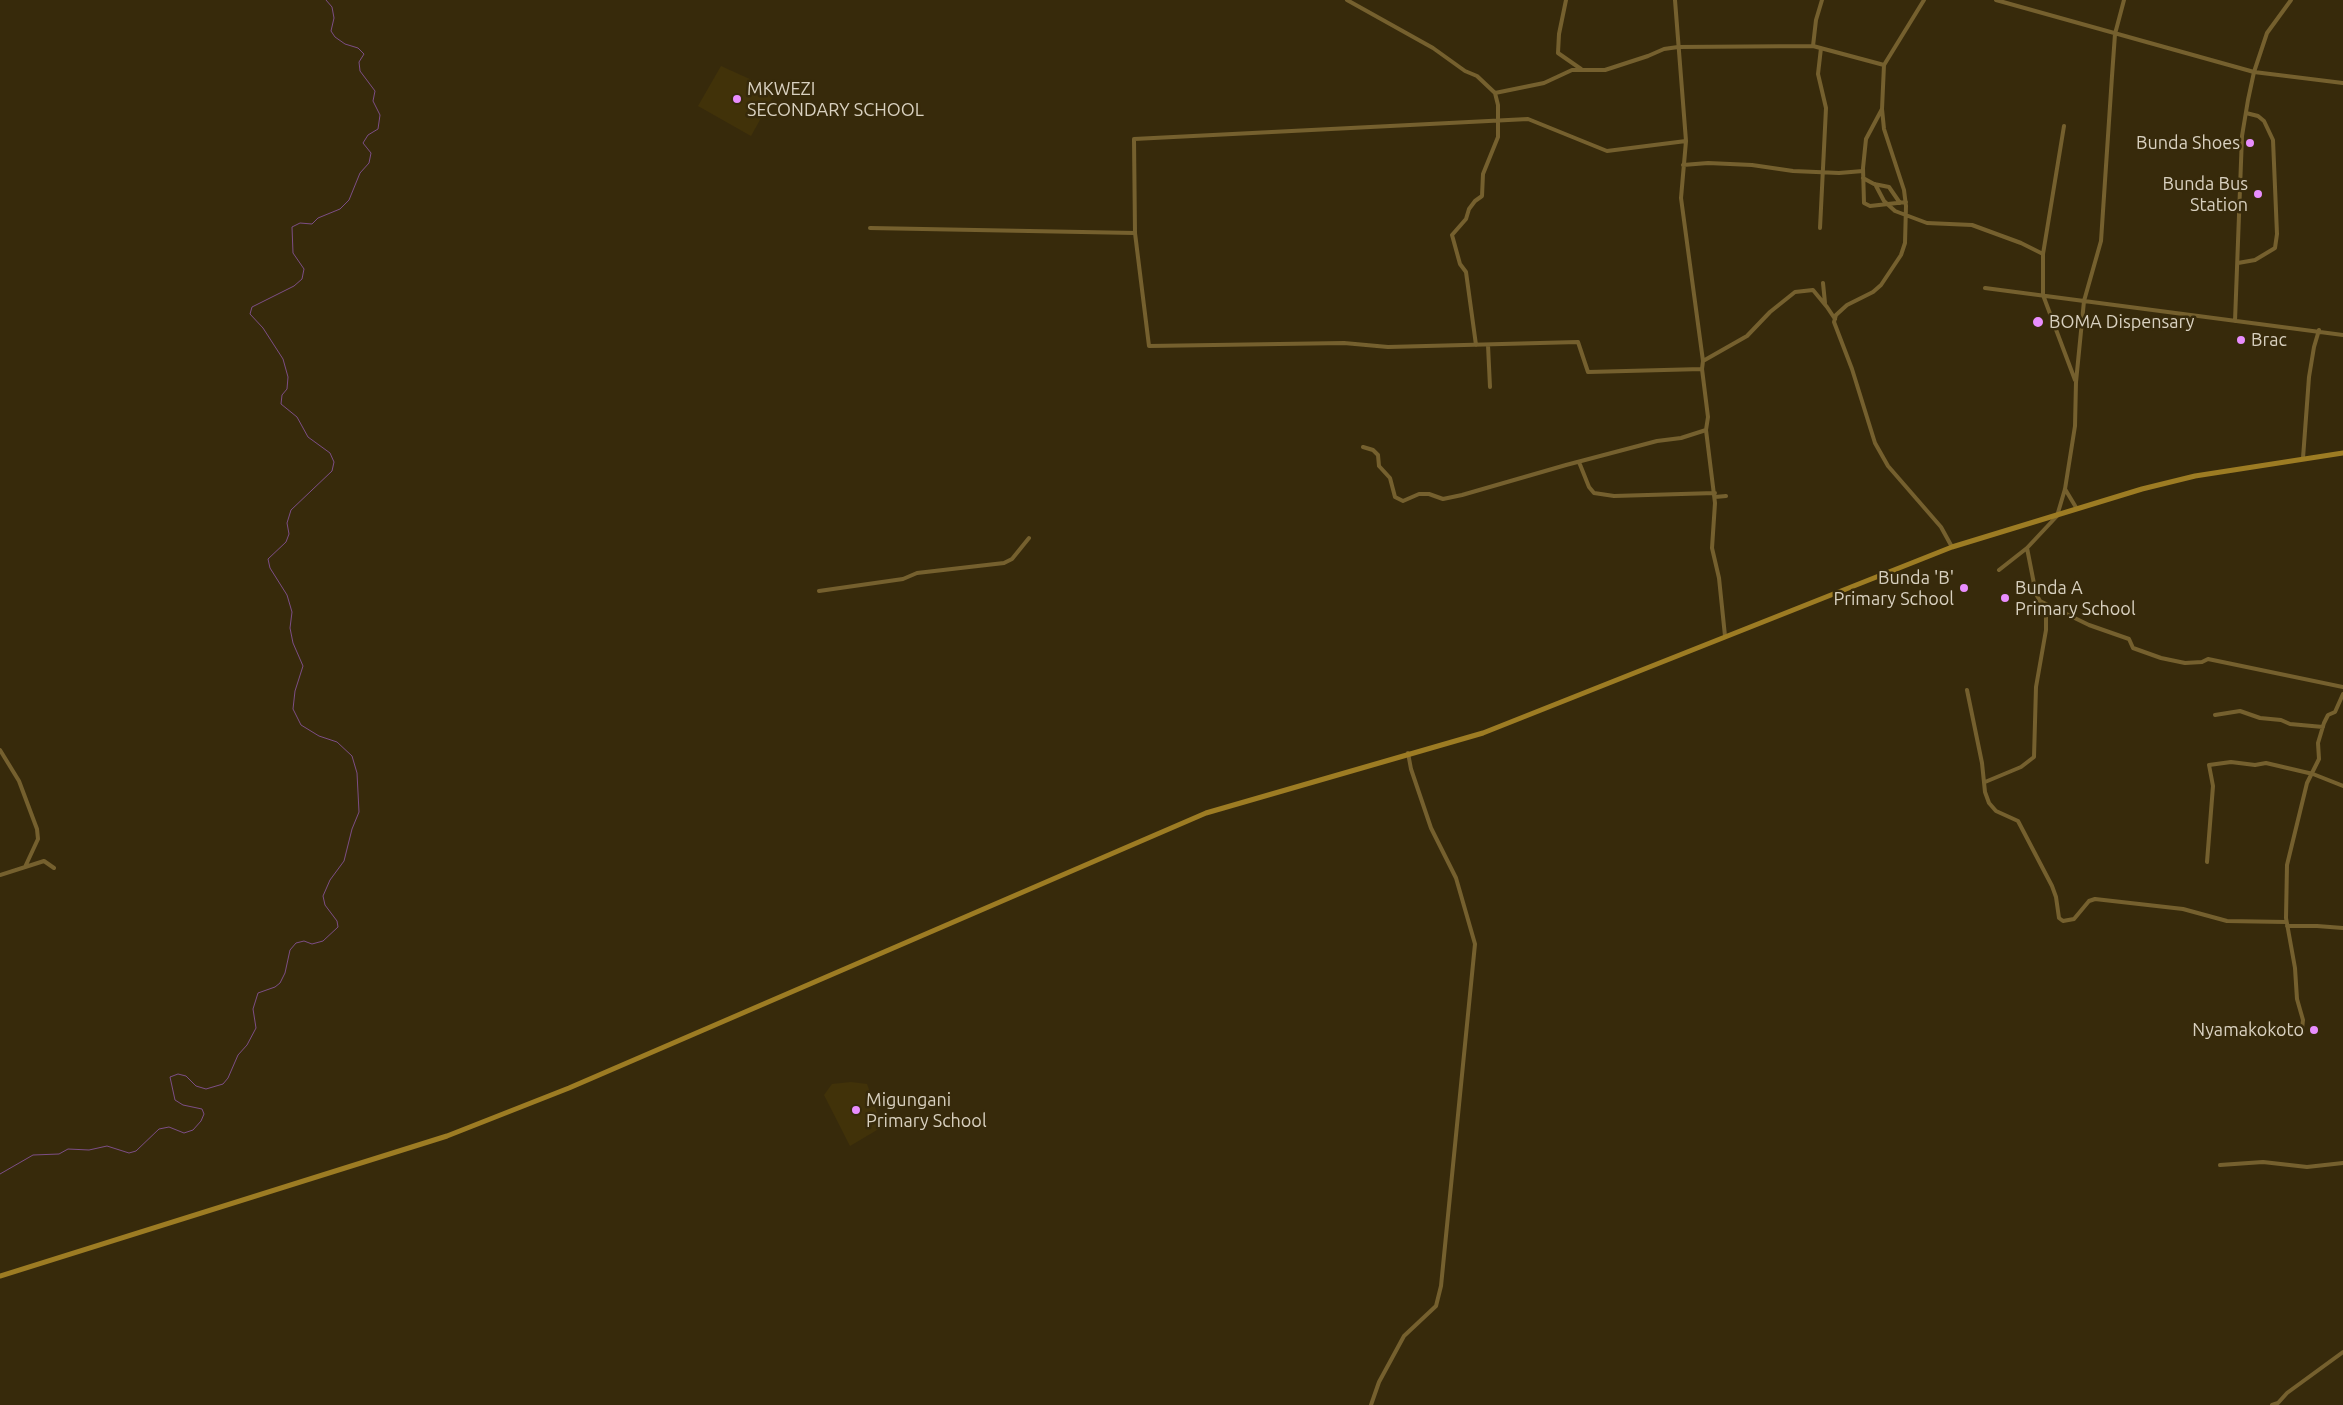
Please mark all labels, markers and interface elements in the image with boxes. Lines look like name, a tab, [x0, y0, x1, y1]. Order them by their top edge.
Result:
place label: MKWEZI SECONDARY SCHOOL	[747, 78, 924, 120]
marker: MKWEZI SECONDARY SCHOOL	[731, 93, 743, 105]
place label: Bunda Shoes	[2136, 132, 2240, 154]
marker: Bunda Shoes	[2244, 137, 2256, 149]
place label: Bunda Bus Station	[2163, 173, 2248, 215]
marker: Bunda Bus Station	[2252, 188, 2264, 200]
place label: BOMA Dispensary	[2049, 311, 2194, 333]
marker: BOMA Dispensary	[2031, 315, 2045, 329]
place label: Brac	[2251, 329, 2287, 351]
marker: Brac	[2235, 334, 2247, 346]
place label: Bunda 'B' Primary School	[1833, 567, 1954, 610]
place label: Bunda A Primary School	[2015, 577, 2136, 620]
marker: Bunda 'B' Primary School	[1958, 582, 1970, 594]
marker: Bunda A Primary School	[1999, 592, 2011, 604]
place label: Nyamakokoto	[2192, 1019, 2304, 1041]
marker: Nyamakokoto	[2308, 1024, 2320, 1036]
place label: Migungani Primary School	[866, 1089, 987, 1132]
marker: Migungani Primary School	[850, 1104, 862, 1116]

